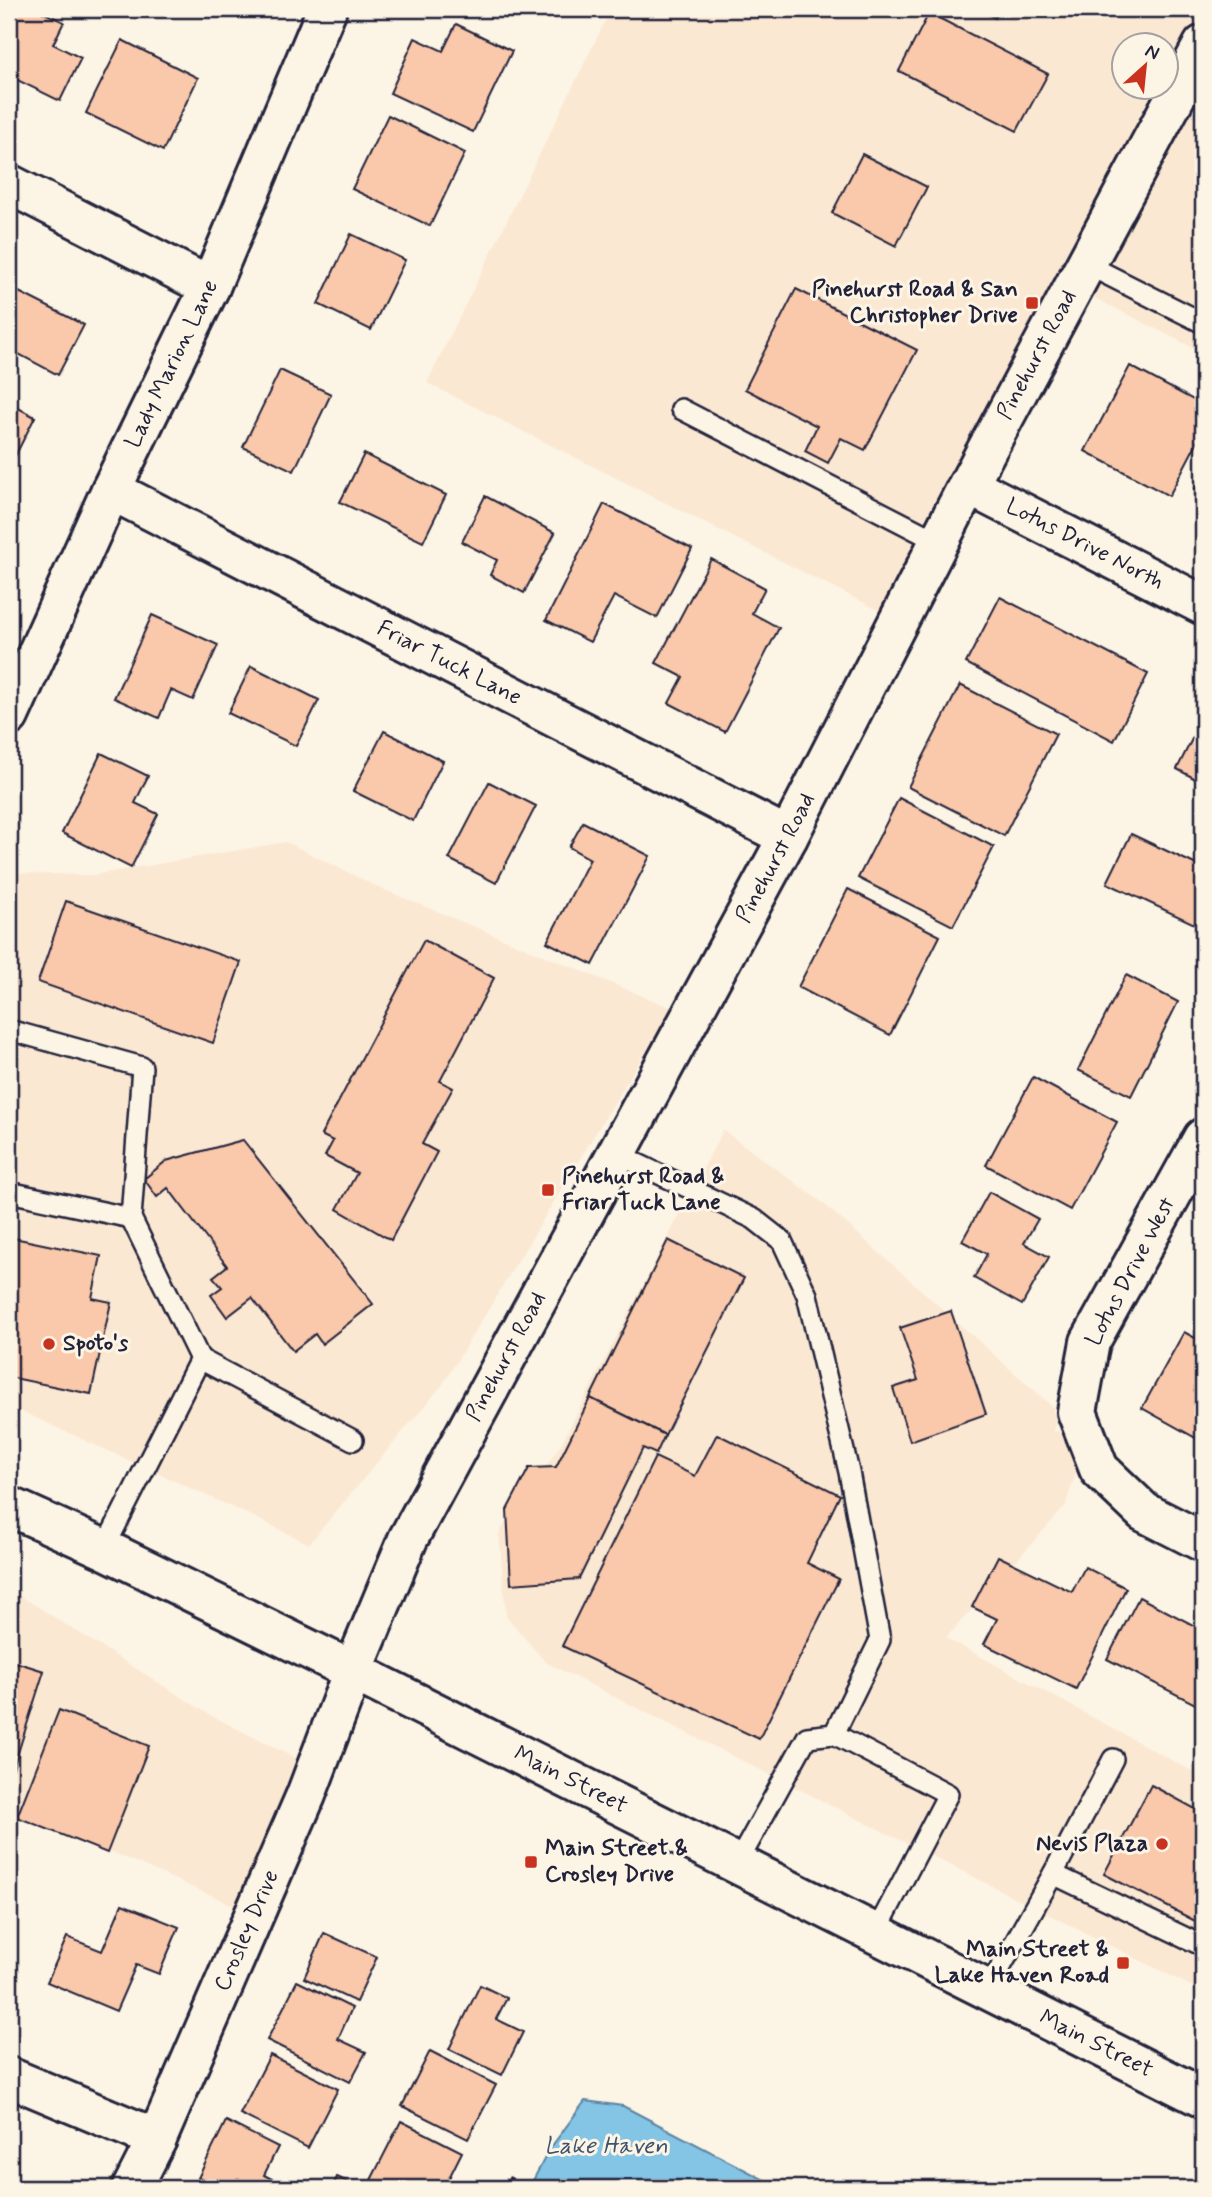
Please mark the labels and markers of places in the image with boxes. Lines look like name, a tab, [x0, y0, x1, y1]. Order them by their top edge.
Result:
place label: Pinehurst Road & San Christopher Drive	[812, 275, 1018, 331]
marker: Pinehurst Road & San Christopher Drive	[1024, 295, 1040, 311]
place label: Pinehurst Road & Friar Tuck Lane	[562, 1162, 724, 1218]
marker: Pinehurst Road & Friar Tuck Lane	[540, 1182, 556, 1198]
place label: Spoto's	[63, 1329, 129, 1359]
marker: Spoto's	[41, 1336, 57, 1352]
place label: Nevis Plaza	[1036, 1829, 1148, 1859]
place label: Main Street & Crosley Drive	[545, 1834, 688, 1890]
marker: Nevis Plaza	[1154, 1836, 1170, 1852]
marker: Main Street & Crosley Drive	[523, 1854, 539, 1870]
place label: Main Street & Lake Haven Road	[935, 1935, 1109, 1991]
marker: Main Street & Lake Haven Road	[1115, 1955, 1131, 1971]

